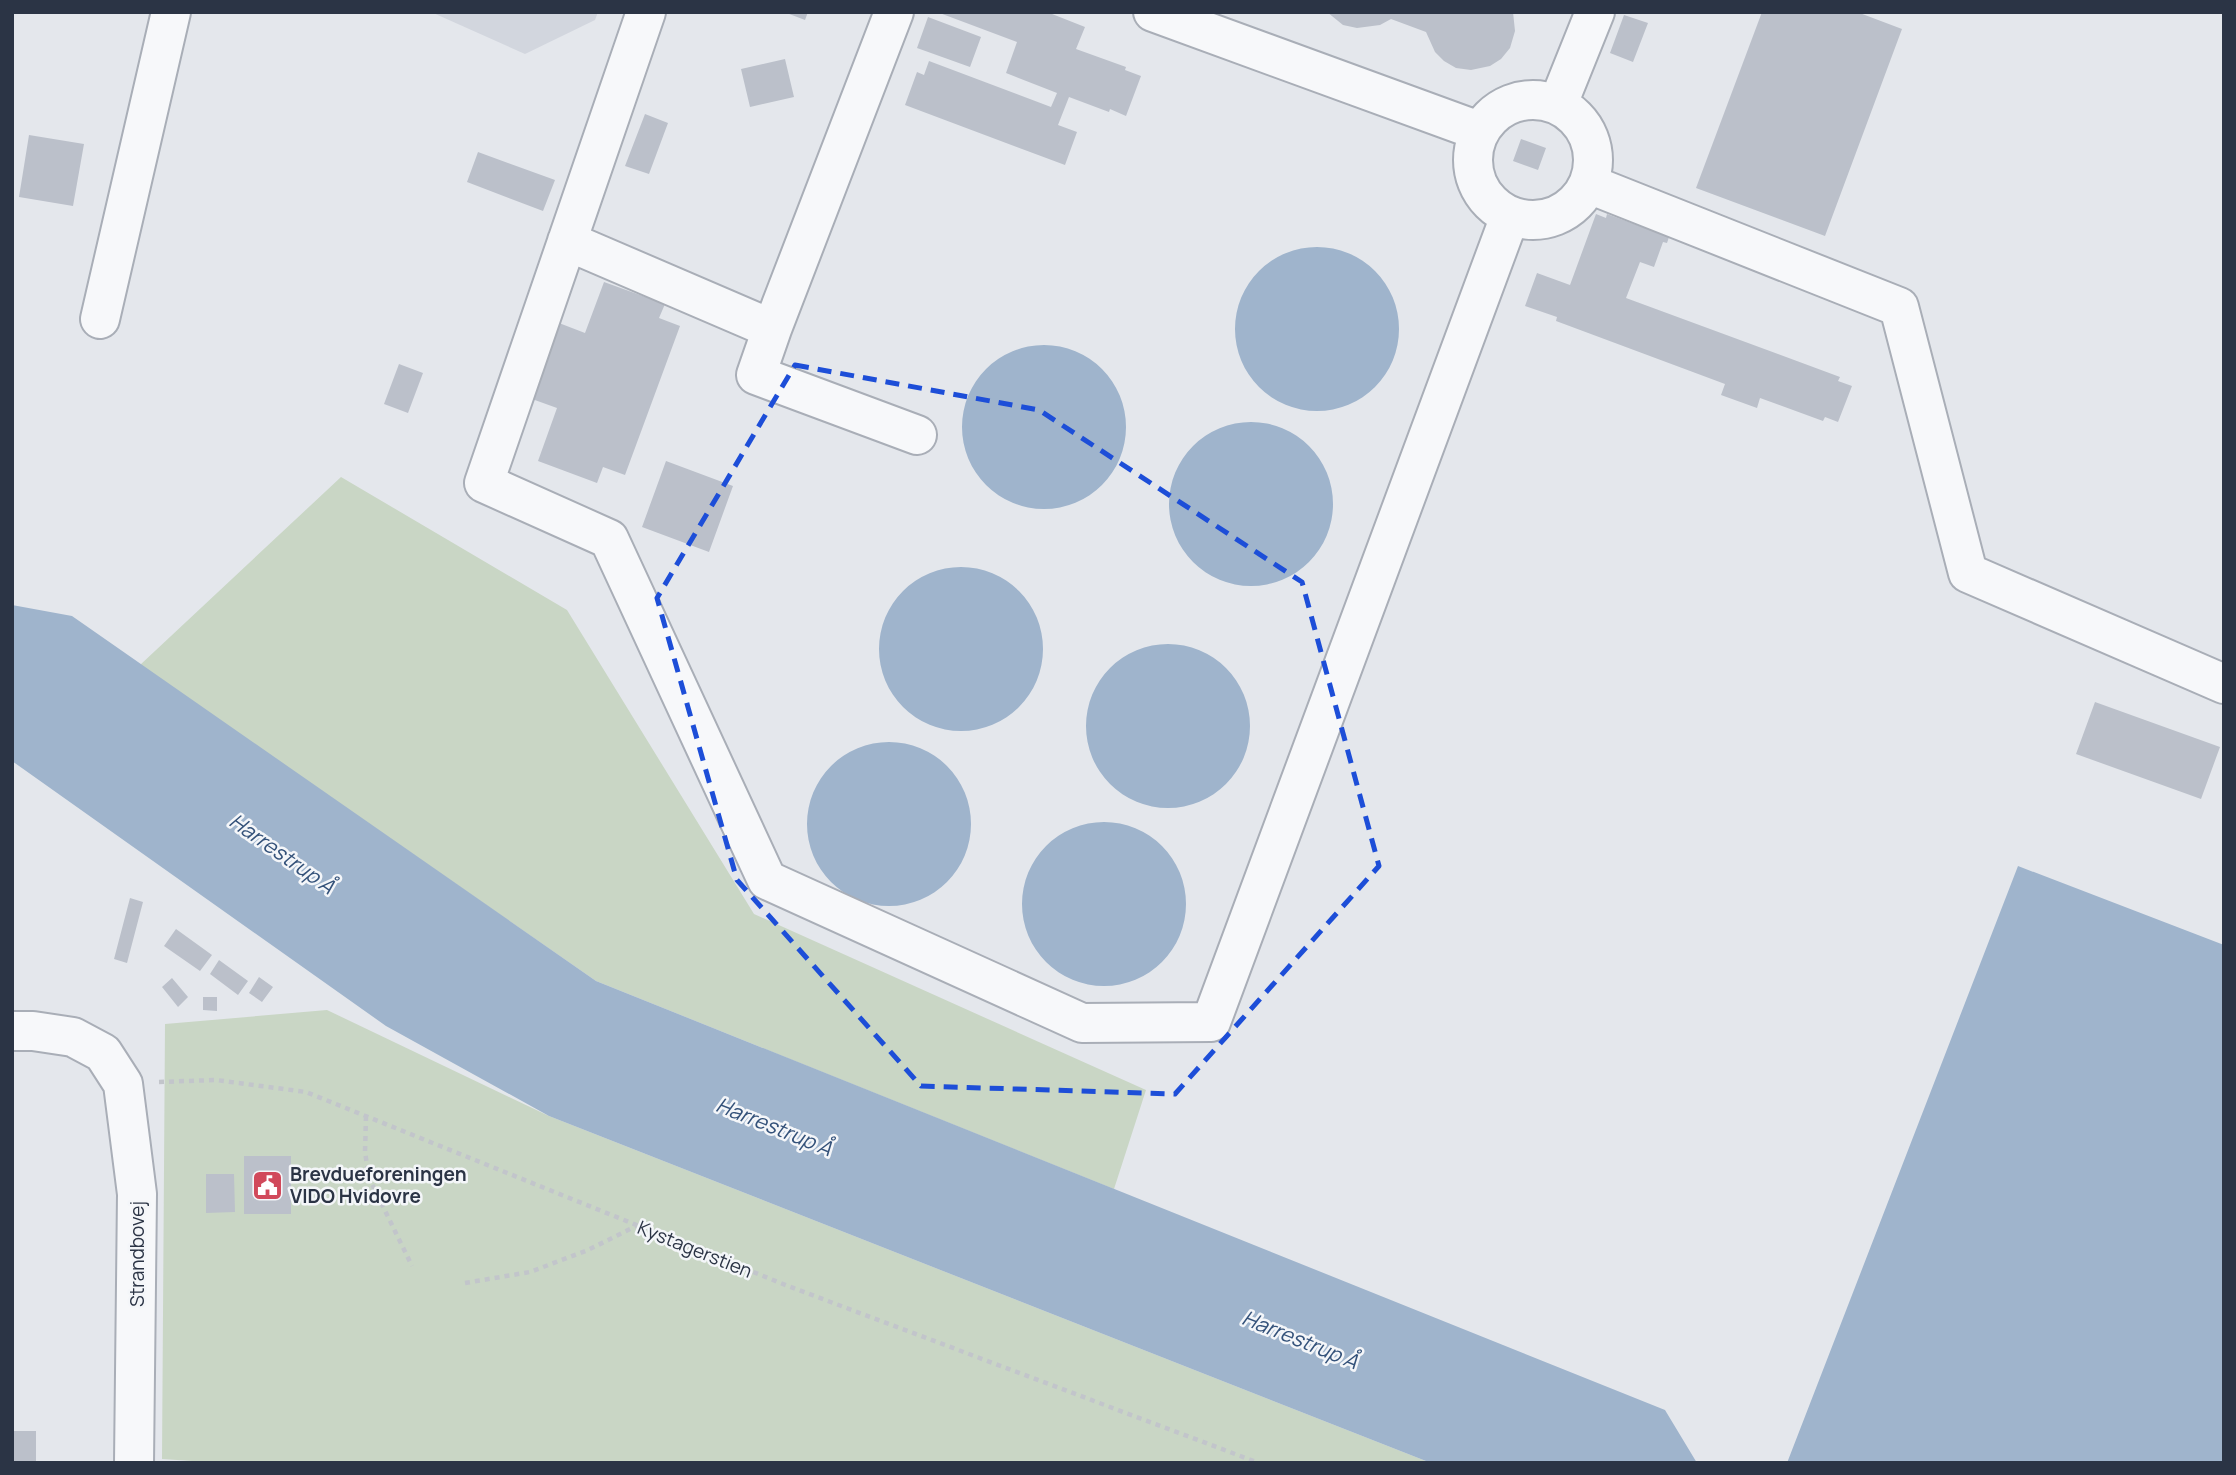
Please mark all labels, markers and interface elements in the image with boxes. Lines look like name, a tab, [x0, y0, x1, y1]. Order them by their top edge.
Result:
water label: Harrestrup Å	[224, 807, 341, 900]
water label: Harrestrup Å	[712, 1090, 837, 1162]
place label: Brevdueforeningen VIDO Hvidovre	[290, 1161, 467, 1209]
public building icon: Brevdueforeningen VIDO Hvidovre	[250, 1168, 284, 1202]
street label: Strandbovej	[124, 1201, 150, 1307]
street label: Kystagerstien	[634, 1214, 756, 1284]
water label: Harrestrup Å	[1238, 1303, 1363, 1375]

